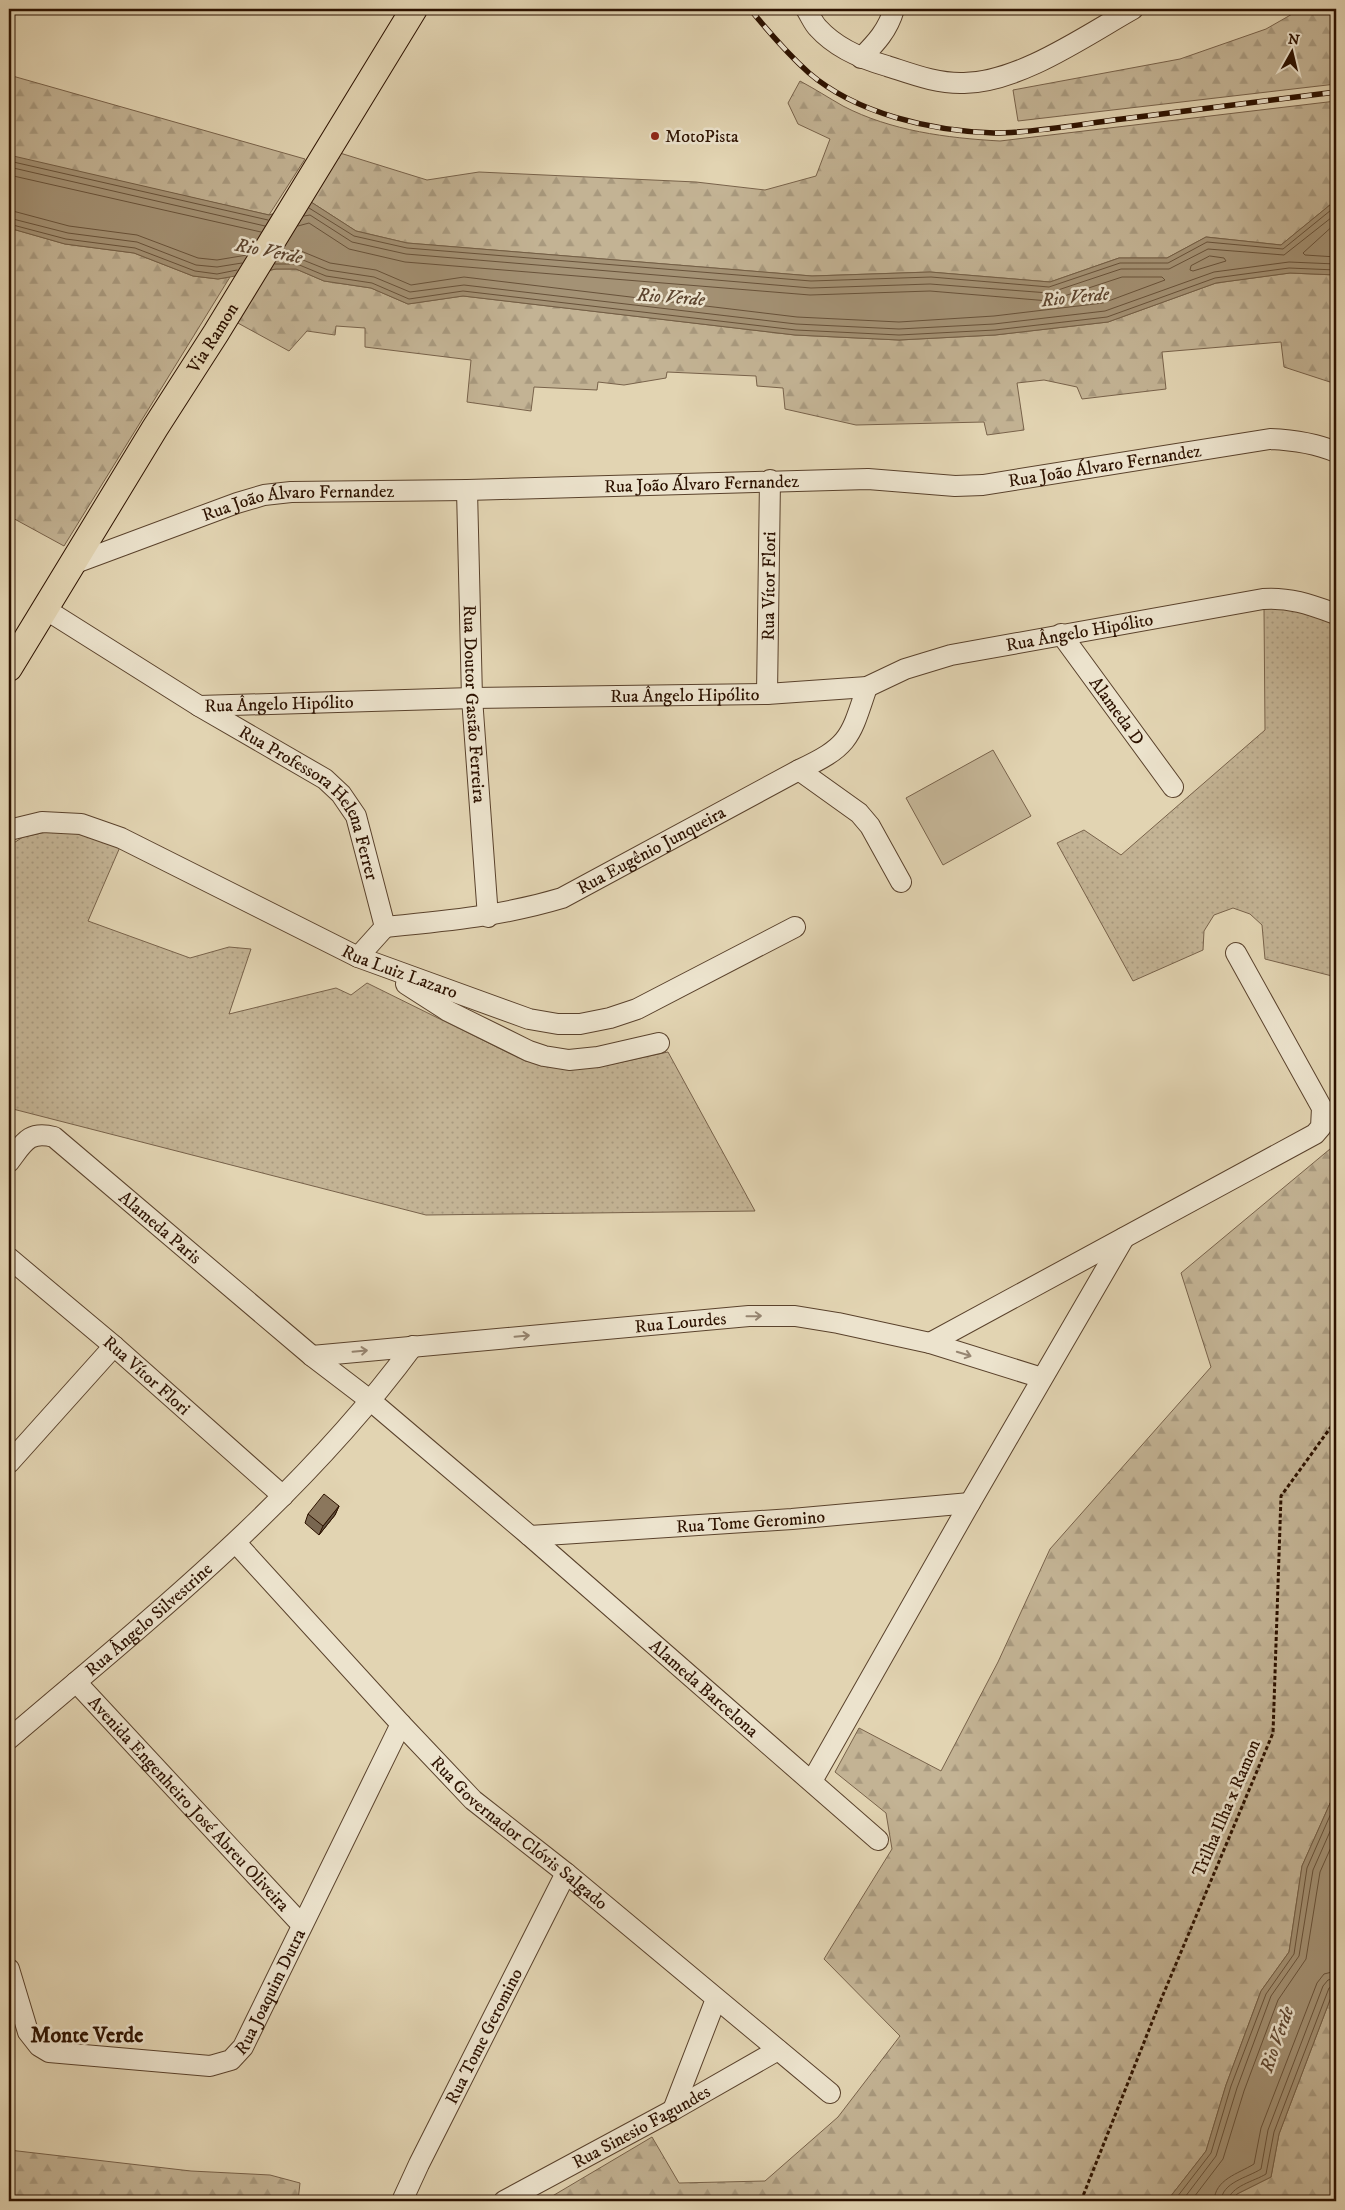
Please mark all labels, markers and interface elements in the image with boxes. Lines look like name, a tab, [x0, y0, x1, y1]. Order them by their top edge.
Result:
north arrow	[1268, 28, 1318, 78]
text: N	[1287, 30, 1301, 50]
place label: MotoPista	[665, 126, 739, 148]
marker: MotoPista	[649, 130, 661, 142]
water label: Rio Verde	[232, 233, 305, 269]
water label: Rio Verde	[1039, 282, 1111, 313]
water label: Rio Verde	[635, 284, 706, 311]
street label: Via Ramon	[183, 299, 244, 378]
street label: Rua João Álvaro Fernandez	[1007, 440, 1203, 493]
street label: Rua João Álvaro Fernandez	[604, 471, 800, 498]
street label: Rua João Álvaro Fernandez	[199, 481, 395, 527]
street label: Rua Vítor Flori	[758, 531, 781, 641]
street label: Rua Doutor Gastão Ferreira	[458, 605, 490, 804]
street label: Rua Ângelo Hipólito	[1004, 609, 1155, 657]
street label: Alameda D	[1084, 673, 1149, 750]
street label: Rua Ângelo Hipólito	[610, 684, 760, 708]
street label: Rua Ângelo Hipólito	[204, 691, 354, 718]
street label: Rua Professora Helena Ferrer	[235, 721, 382, 883]
street label: Rua Eugênio Junqueira	[574, 802, 730, 900]
street label: Rua Luiz Lazaro	[338, 941, 461, 1004]
street label: Alameda Paris	[114, 1187, 205, 1269]
street label: Rua Lourdes	[634, 1308, 727, 1338]
one-way arrow	[745, 1311, 761, 1321]
one-way arrow	[514, 1331, 530, 1341]
street label: Rua Vítor Flori	[98, 1332, 194, 1420]
one-way arrow	[352, 1346, 368, 1356]
one-way arrow	[956, 1349, 972, 1359]
street label: Rua Tome Geromino	[675, 1506, 826, 1538]
street label: Rua Ângelo Silvestrine	[81, 1558, 218, 1682]
street label: Alameda Barcelona	[644, 1635, 763, 1743]
street label: Avenida Engenheiro José Abreu Oliveira	[83, 1692, 294, 1917]
street label: Trilha Ilha x Ramon	[1188, 1736, 1266, 1880]
street label: Rua Governador Clóvis Salgado	[425, 1752, 612, 1915]
street label: Rua Joaquim Dutra	[231, 1925, 311, 2060]
street label: Rua Tome Geromino	[441, 1965, 528, 2108]
water label: Rio Verde	[1255, 2003, 1300, 2076]
district label: Monte Verde	[31, 2022, 143, 2049]
street label: Rua Sinesio Fagundes	[569, 2081, 715, 2174]

